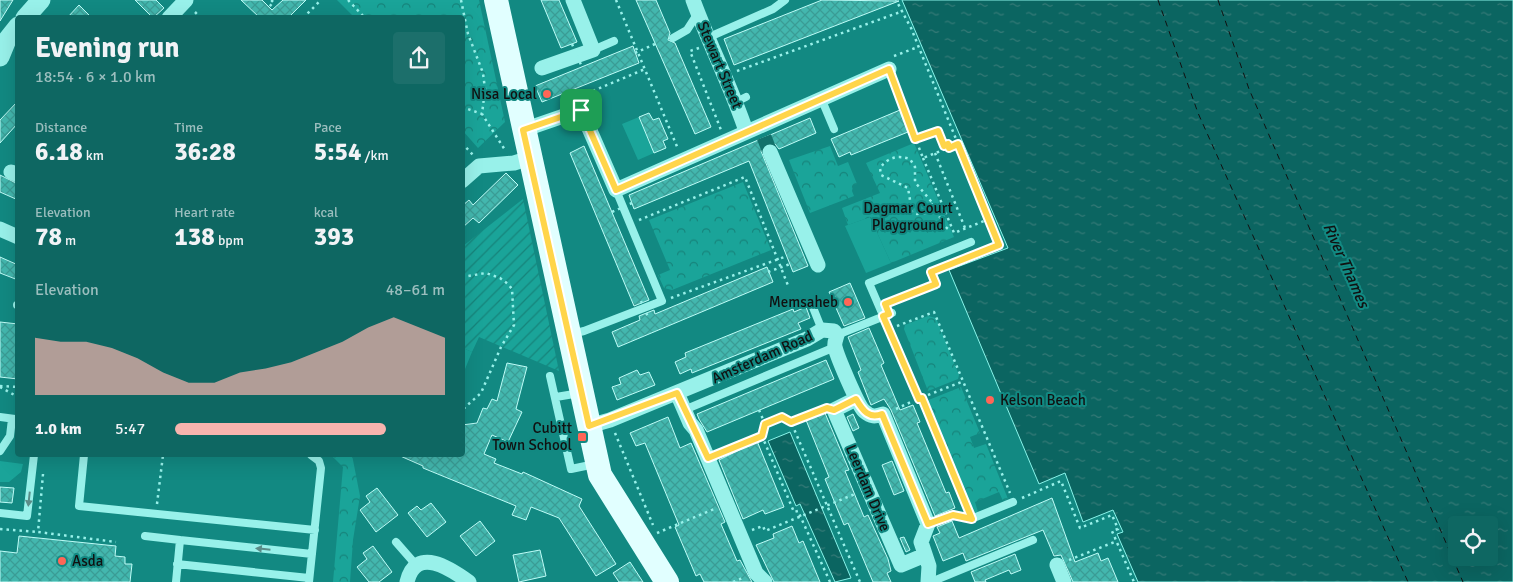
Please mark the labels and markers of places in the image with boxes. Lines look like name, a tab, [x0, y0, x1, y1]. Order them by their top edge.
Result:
place label: Nisa Local	[471, 85, 537, 103]
marker: Nisa Local	[541, 88, 553, 100]
pin	[560, 89, 602, 131]
place label: Memsaheb	[769, 293, 838, 311]
marker: Memsaheb	[842, 296, 854, 308]
place label: Kelson Beach	[1000, 391, 1086, 409]
marker: Kelson Beach	[984, 394, 996, 406]
place label: Cubitt Town School	[492, 419, 572, 454]
marker: Cubitt Town School	[576, 431, 588, 443]
place label: Asda	[72, 552, 103, 570]
marker: Asda	[56, 555, 68, 567]

